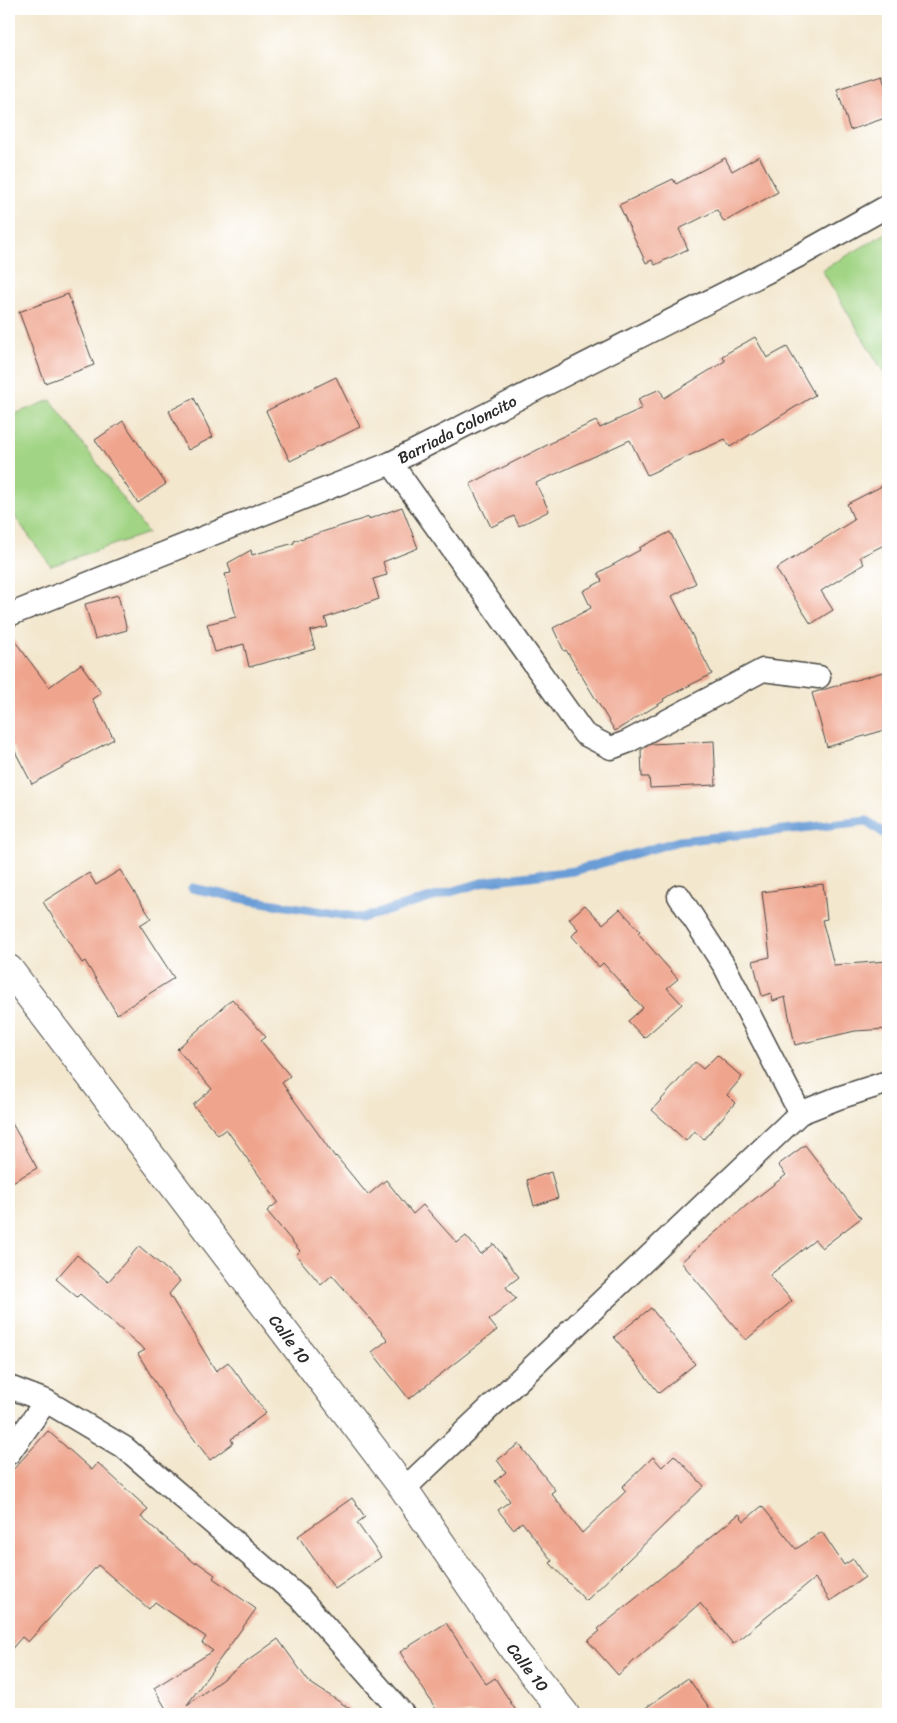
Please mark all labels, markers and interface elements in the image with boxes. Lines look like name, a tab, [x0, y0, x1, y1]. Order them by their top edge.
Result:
street label: Barriada Coloncito	[392, 387, 522, 472]
street label: Calle 10	[261, 1308, 318, 1371]
street label: Calle 10	[499, 1636, 556, 1698]

